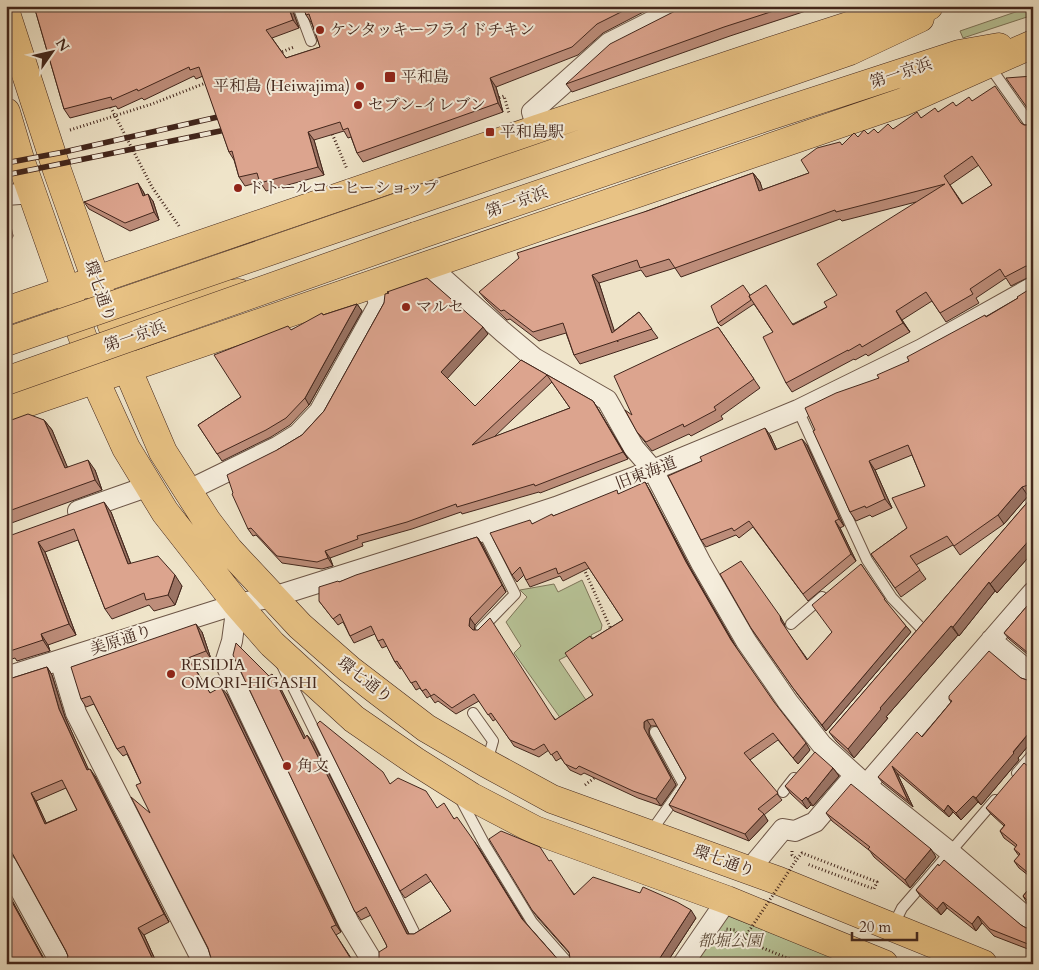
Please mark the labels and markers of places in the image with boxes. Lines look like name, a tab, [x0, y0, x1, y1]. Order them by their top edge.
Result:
place label: ケンタッキーフライドチキン	[330, 19, 535, 41]
marker: ケンタッキーフライドチキン	[314, 24, 326, 36]
place label: 平和島	[401, 66, 449, 88]
marker: 平和島	[383, 70, 397, 84]
place label: 平和島 (Heiwajima)	[213, 75, 350, 97]
marker: 平和島 (Heiwajima)	[354, 80, 366, 92]
place label: セブン-イレブン	[368, 94, 486, 116]
marker: セブン-イレブン	[352, 99, 364, 111]
place label: 平和島駅	[500, 121, 564, 143]
marker: 平和島駅	[484, 126, 496, 138]
place label: ドトールコーヒーショップ	[248, 177, 438, 199]
marker: ドトールコーヒーショップ	[232, 182, 244, 194]
place label: マルセ	[416, 296, 464, 318]
marker: マルセ	[400, 301, 412, 313]
place label: RESIDIA OMORI-HIGASHI	[181, 654, 317, 694]
marker: RESIDIA OMORI-HIGASHI	[165, 668, 177, 680]
place label: 角文	[297, 755, 329, 777]
marker: 角文	[281, 760, 293, 772]

